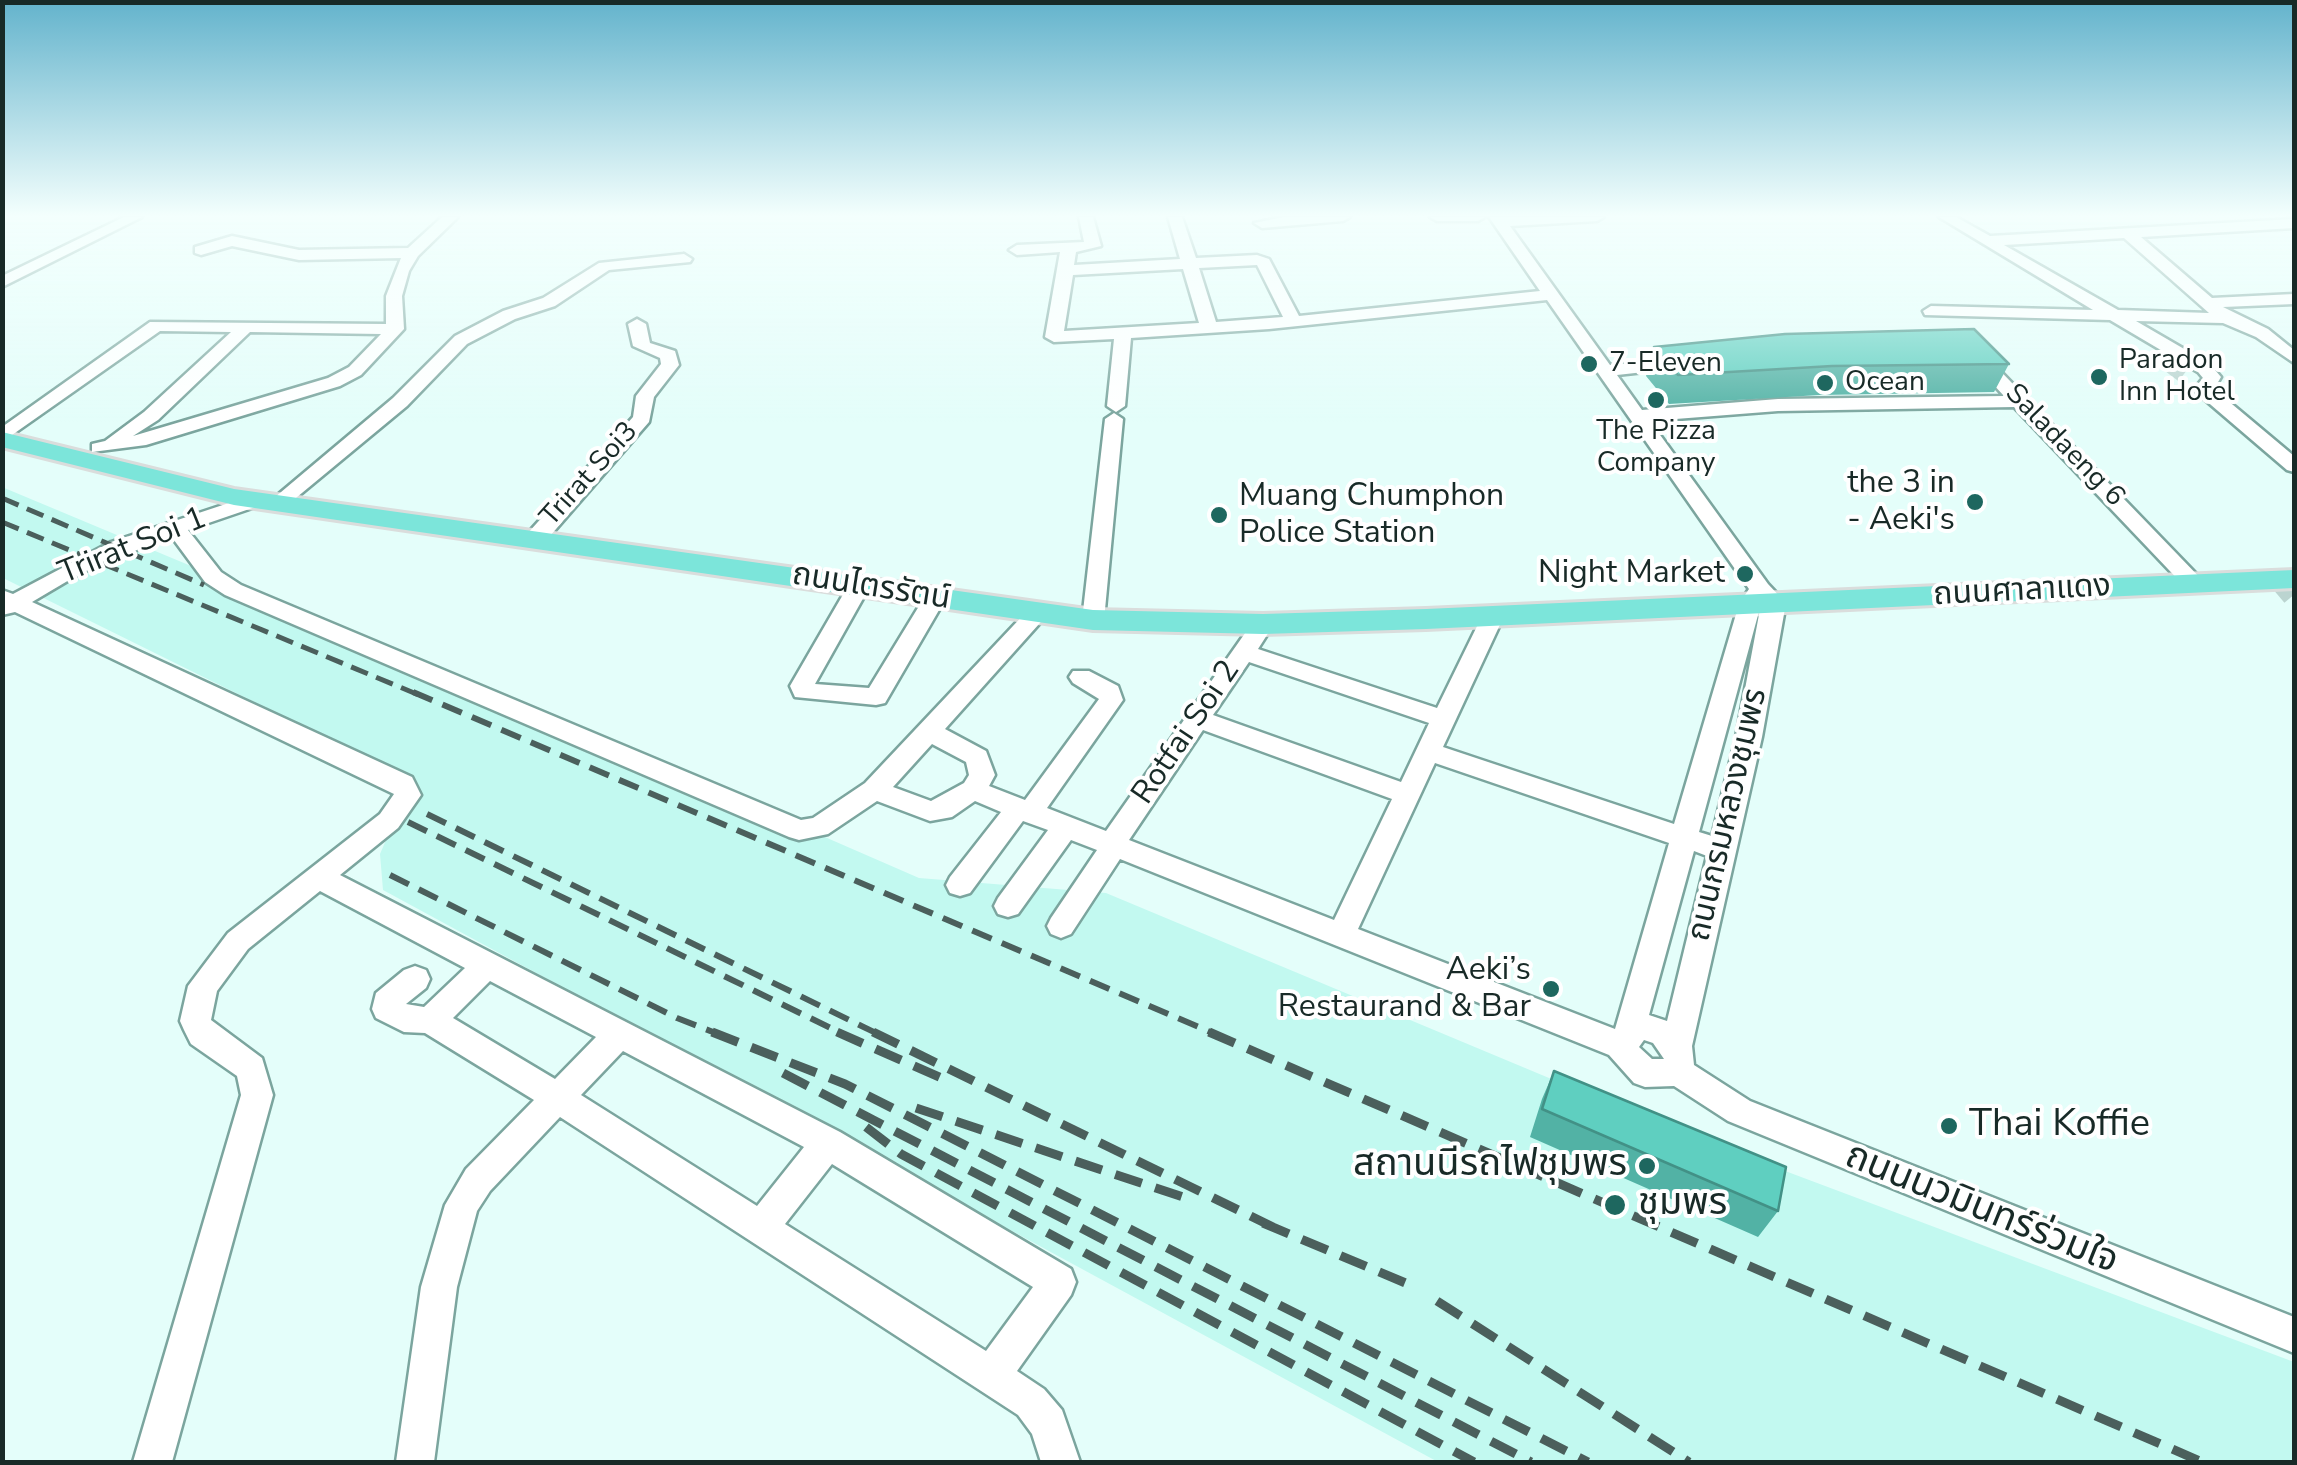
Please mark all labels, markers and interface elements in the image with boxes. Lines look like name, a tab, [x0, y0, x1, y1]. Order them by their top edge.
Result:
place label: Paradon Inn Hotel	[2119, 344, 2235, 410]
place label: 7-Eleven	[1609, 347, 1722, 381]
marker: 7-Eleven	[1578, 353, 1600, 375]
place label: Ocean	[1845, 366, 1925, 400]
marker: Paradon Inn Hotel	[2088, 366, 2110, 388]
marker: Ocean	[1814, 372, 1836, 394]
street label: Saladaeng 6	[1997, 378, 2131, 514]
marker: The Pizza Company	[1645, 389, 1667, 411]
place label: The Pizza Company	[1596, 415, 1716, 481]
street label: Trirat Soi3	[534, 416, 646, 534]
place label: the 3 in - Aeki's	[1847, 465, 1955, 540]
place label: Muang Chumphon Police Station	[1239, 478, 1504, 553]
marker: the 3 in - Aeki's	[1964, 491, 1986, 513]
street label: Trirat Soi 1	[54, 500, 212, 594]
marker: Muang Chumphon Police Station	[1208, 504, 1230, 526]
place label: Night Market	[1538, 555, 1725, 593]
street label: ถนนไตรรัตน์	[789, 557, 953, 619]
marker: Night Market	[1734, 563, 1756, 585]
street label: ถนนศาลาแดง	[1932, 568, 2112, 616]
street label: Rotfai Soi 2	[1125, 654, 1249, 812]
street label: ถนนกรมหลวงชุมพร	[1681, 685, 1777, 945]
place label: Aeki’s Restaurand & Bar	[1278, 952, 1531, 1027]
marker: Aeki’s Restaurand & Bar	[1540, 978, 1562, 1000]
place label: Thai Koffie	[1969, 1103, 2150, 1149]
marker: Thai Koffie	[1938, 1115, 1960, 1137]
street label: ถนนนวมินทร์ร่วมใจ	[1838, 1134, 2124, 1286]
place label: สถานนีรถไฟชุมพร	[1353, 1143, 1627, 1189]
marker: สถานนีรถไฟชุมพร	[1636, 1155, 1658, 1177]
place label: ชุมพร	[1638, 1182, 1727, 1228]
marker: ชุมพร	[1602, 1192, 1628, 1218]

